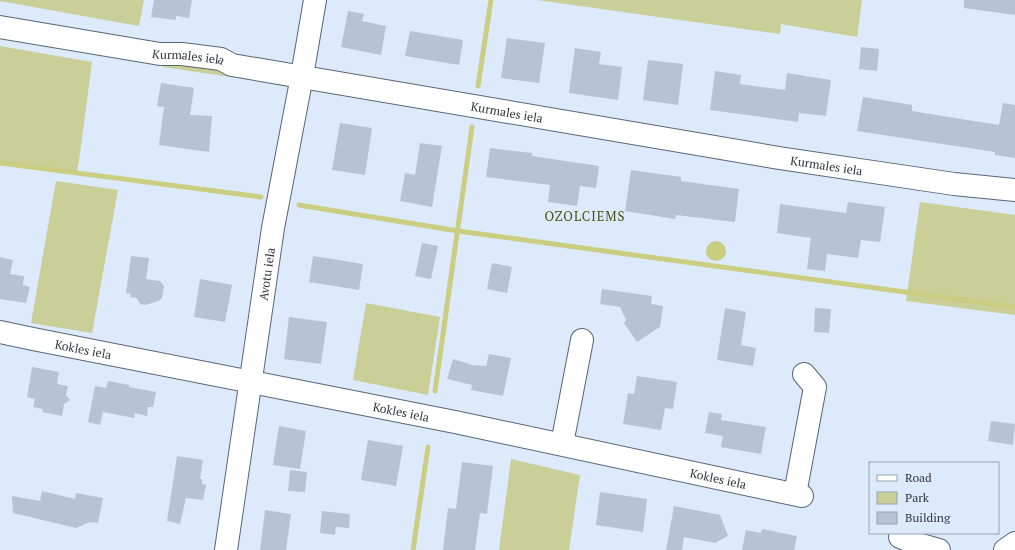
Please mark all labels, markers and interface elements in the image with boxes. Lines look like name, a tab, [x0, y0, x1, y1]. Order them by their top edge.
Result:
street label: Kurmales iela	[151, 45, 228, 67]
street label: Kurmales iela	[470, 98, 544, 125]
street label: Kurmales iela	[789, 152, 864, 178]
district label: OZOLCIEMS	[544, 207, 626, 225]
street label: Avotu iela	[255, 246, 278, 301]
street label: Kokles iela	[54, 336, 113, 362]
street label: Kokles iela	[372, 399, 431, 424]
legend	[869, 462, 999, 534]
street label: Kokles iela	[689, 465, 748, 491]
text: Road	[905, 470, 932, 485]
text: Park	[905, 490, 930, 505]
text: Building	[905, 510, 951, 525]

